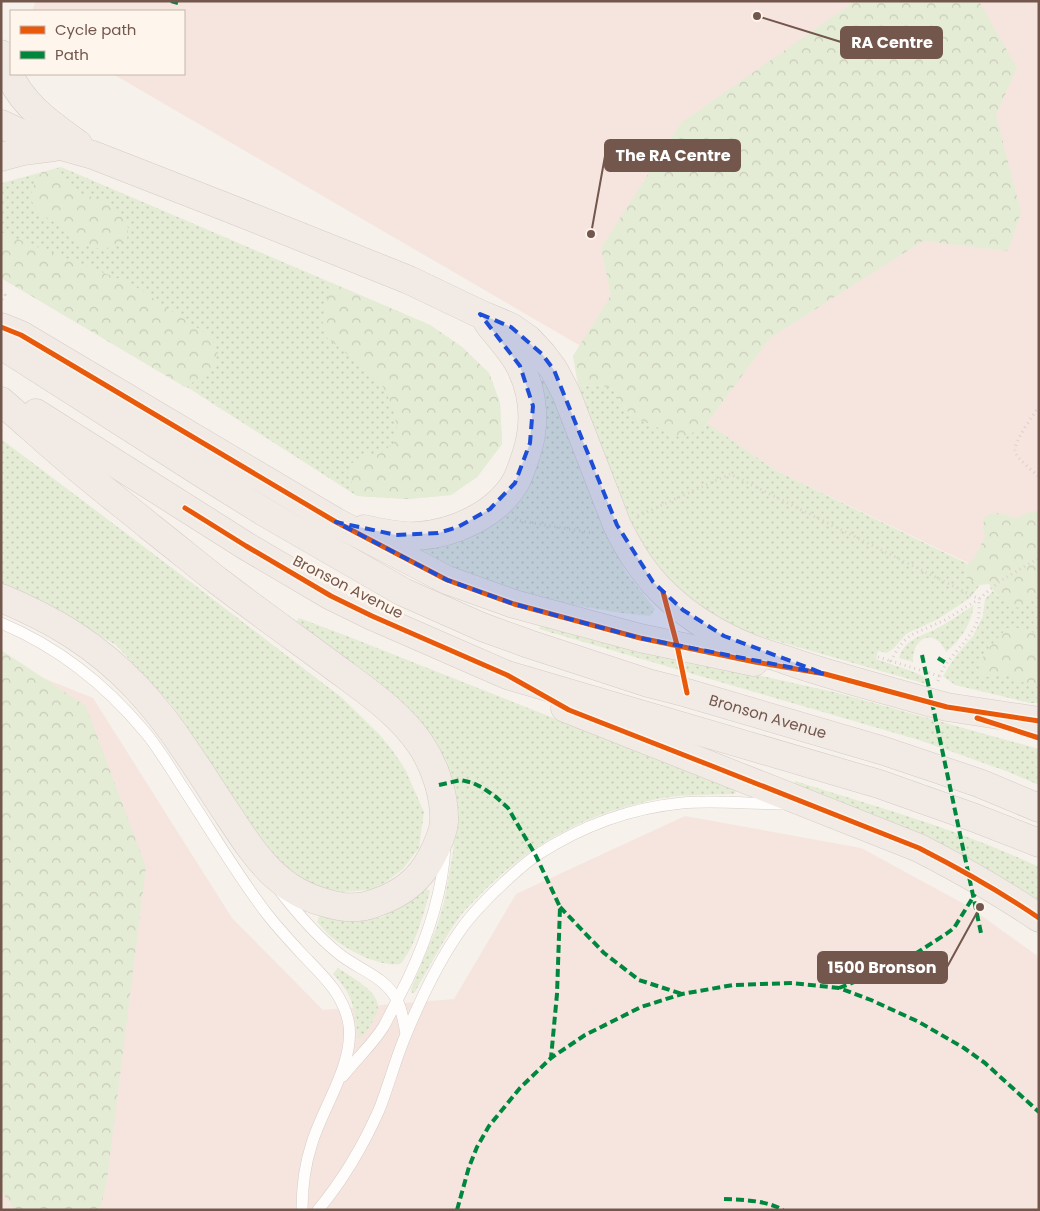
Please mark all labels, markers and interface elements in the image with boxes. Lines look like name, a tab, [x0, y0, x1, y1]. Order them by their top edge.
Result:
legend	[10, 10, 185, 75]
text: Cycle path	[55, 19, 136, 40]
callout: RA Centre	[841, 27, 942, 58]
text: RA Centre	[851, 31, 933, 54]
text: Path	[55, 44, 89, 65]
callout: The RA Centre	[605, 140, 740, 171]
text: The RA Centre	[615, 144, 731, 167]
street label: Bronson Avenue	[289, 550, 407, 623]
street label: Bronson Avenue	[707, 689, 829, 744]
callout: 1500 Bronson	[818, 952, 947, 983]
text: 1500 Bronson	[828, 956, 936, 979]

